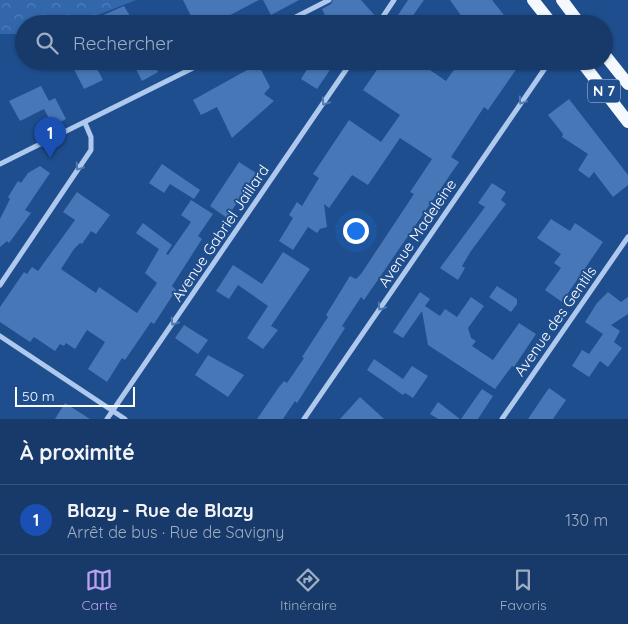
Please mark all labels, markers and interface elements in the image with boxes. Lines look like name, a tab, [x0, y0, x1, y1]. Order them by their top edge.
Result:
search box	[15, 15, 613, 70]
icon: search	[33, 29, 61, 57]
text: Rechercher	[73, 31, 173, 55]
road number: N 7	[588, 80, 620, 102]
one-way arrow	[519, 95, 528, 105]
one-way arrow	[322, 96, 331, 105]
pin: 1	[34, 117, 66, 158]
one-way arrow	[76, 161, 85, 170]
street label: Avenue Gabriel Jaillard	[167, 161, 273, 305]
street label: Avenue Madeleine	[374, 175, 460, 291]
your location	[343, 218, 369, 244]
street label: Avenue des Gentils	[510, 262, 600, 380]
one-way arrow	[378, 302, 387, 311]
one-way arrow	[171, 316, 180, 326]
scale bar	[15, 384, 135, 407]
text: 50 m	[22, 387, 55, 405]
text: À proximité	[20, 439, 135, 465]
text: Blazy - Rue de Blazy	[67, 498, 254, 522]
text: 1	[33, 510, 39, 530]
text: 130 m	[565, 510, 608, 530]
text: Arrêt de bus · Rue de Savigny	[67, 522, 284, 542]
tab: Carte	[81, 566, 117, 614]
tab: Itinéraire	[280, 566, 337, 614]
tab: Favoris	[500, 566, 547, 614]

